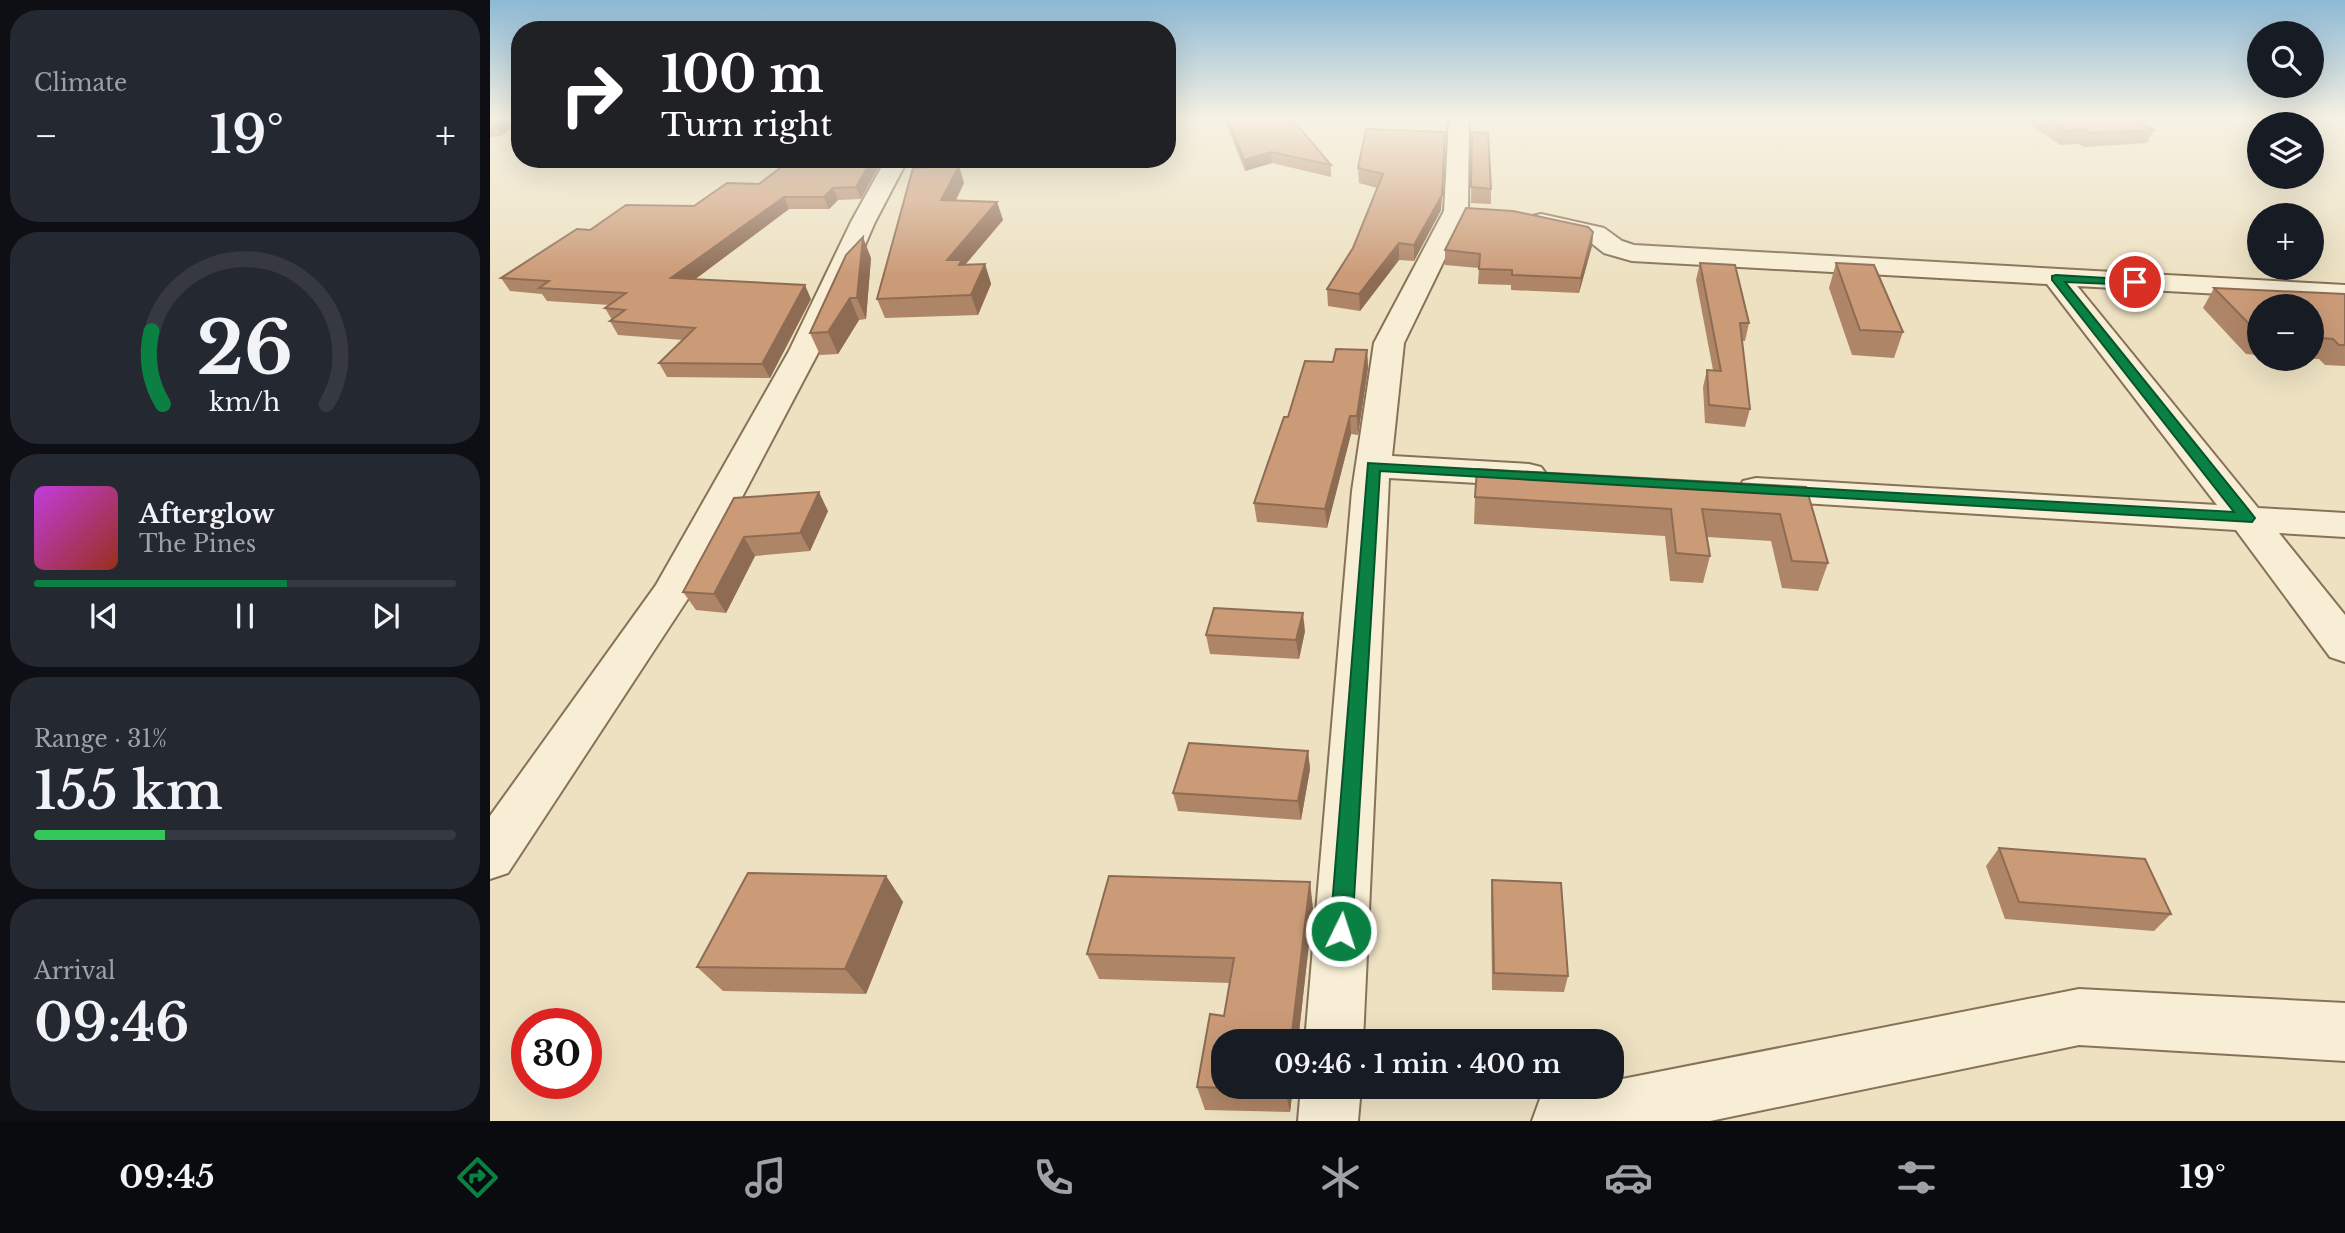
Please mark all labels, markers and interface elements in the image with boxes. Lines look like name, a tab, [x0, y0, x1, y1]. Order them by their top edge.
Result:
map controls	[2247, 21, 2324, 371]
button: search	[2247, 21, 2324, 98]
text: 100 m	[661, 44, 824, 105]
icon: right	[546, 49, 637, 140]
text: Climate	[34, 69, 127, 97]
text: 19°	[209, 103, 284, 167]
text: Turn right	[661, 105, 832, 145]
text: −	[34, 112, 58, 159]
text: +	[435, 112, 456, 159]
button: layers	[2247, 112, 2324, 189]
button: +	[2247, 203, 2324, 280]
pin	[2105, 252, 2165, 312]
icon: arrive	[2116, 263, 2154, 301]
button: −	[2247, 294, 2324, 371]
text: 26	[197, 304, 293, 395]
text: km/h	[210, 387, 280, 418]
text: Afterglow	[139, 498, 275, 530]
text: The Pines	[139, 530, 256, 558]
icon: previous	[85, 597, 123, 635]
icon: pause	[226, 597, 264, 635]
icon: next	[367, 597, 405, 635]
text: Range · 31%	[34, 725, 167, 753]
text: 155 km	[34, 759, 223, 823]
position arrow	[1304, 894, 1378, 968]
text: Arrival	[34, 957, 115, 985]
text: 09:46	[34, 991, 190, 1055]
speed limit sign: 30	[511, 1008, 602, 1099]
text: 09:46 · 1 min · 400 m	[1274, 1048, 1561, 1080]
icon: directions	[453, 1153, 502, 1202]
icon: music	[741, 1153, 790, 1202]
icon: phone	[1029, 1153, 1078, 1202]
icon: climate	[1316, 1153, 1365, 1202]
icon: car	[1604, 1153, 1653, 1202]
icon: filters	[1892, 1153, 1941, 1202]
text: 09:45	[119, 1157, 214, 1197]
text: 19°	[2179, 1157, 2226, 1197]

